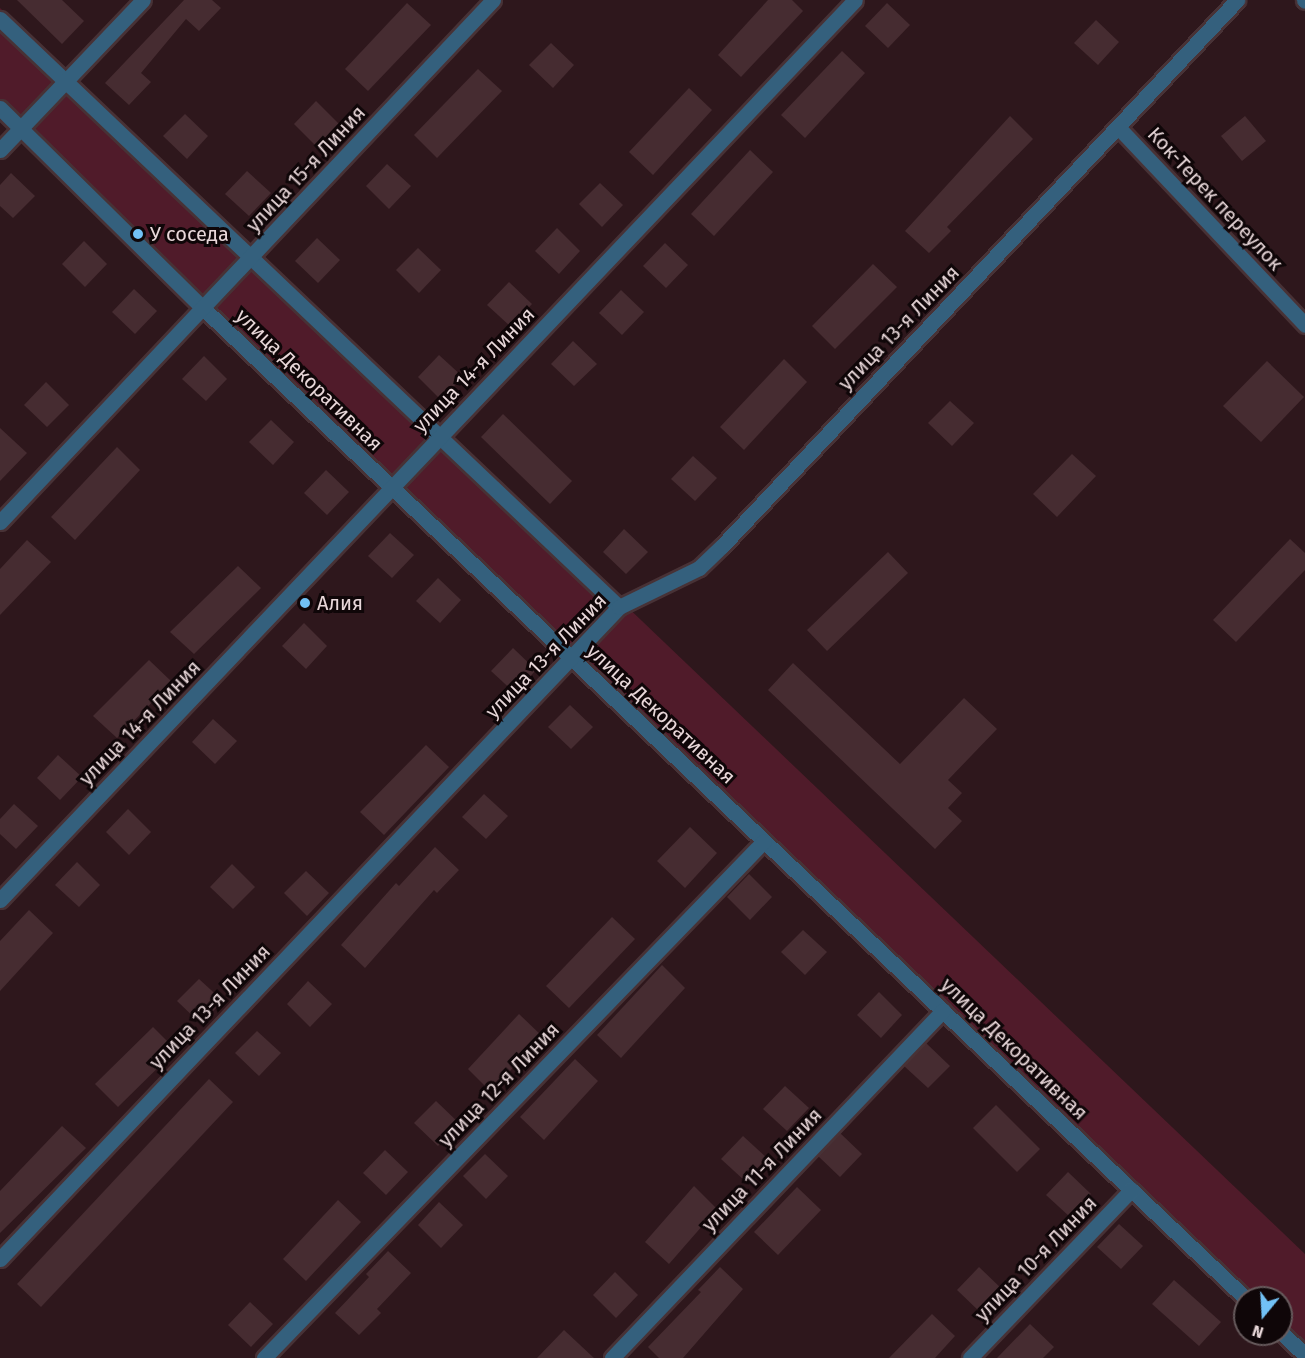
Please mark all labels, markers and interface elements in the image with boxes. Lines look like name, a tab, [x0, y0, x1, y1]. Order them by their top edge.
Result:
street label: улица 15-я Линия	[241, 101, 371, 237]
street label: Кок-Терек переулок	[1142, 122, 1288, 276]
place label: У соседа	[150, 222, 229, 246]
marker: У соседа	[131, 227, 145, 241]
street label: улица 13-я Линия	[833, 261, 965, 395]
street label: улица 14-я Линия	[408, 303, 540, 437]
street label: улица Декоративная	[231, 304, 387, 456]
street label: улица 13-я Линия	[480, 589, 612, 723]
place label: Алия	[317, 591, 363, 615]
marker: Алия	[298, 596, 312, 610]
street label: улица Декоративная	[582, 639, 740, 789]
street label: улица 14-я Линия	[74, 656, 206, 790]
street label: улица 13-я Линия	[144, 940, 276, 1074]
street label: улица Декоративная	[936, 973, 1092, 1125]
street label: улица 12-я Линия	[434, 1018, 564, 1152]
street label: улица 11-я Линия	[697, 1103, 827, 1237]
street label: улица 10-я Линия	[970, 1191, 1102, 1327]
north arrow	[1233, 1286, 1293, 1346]
text: N	[1250, 1321, 1266, 1342]

